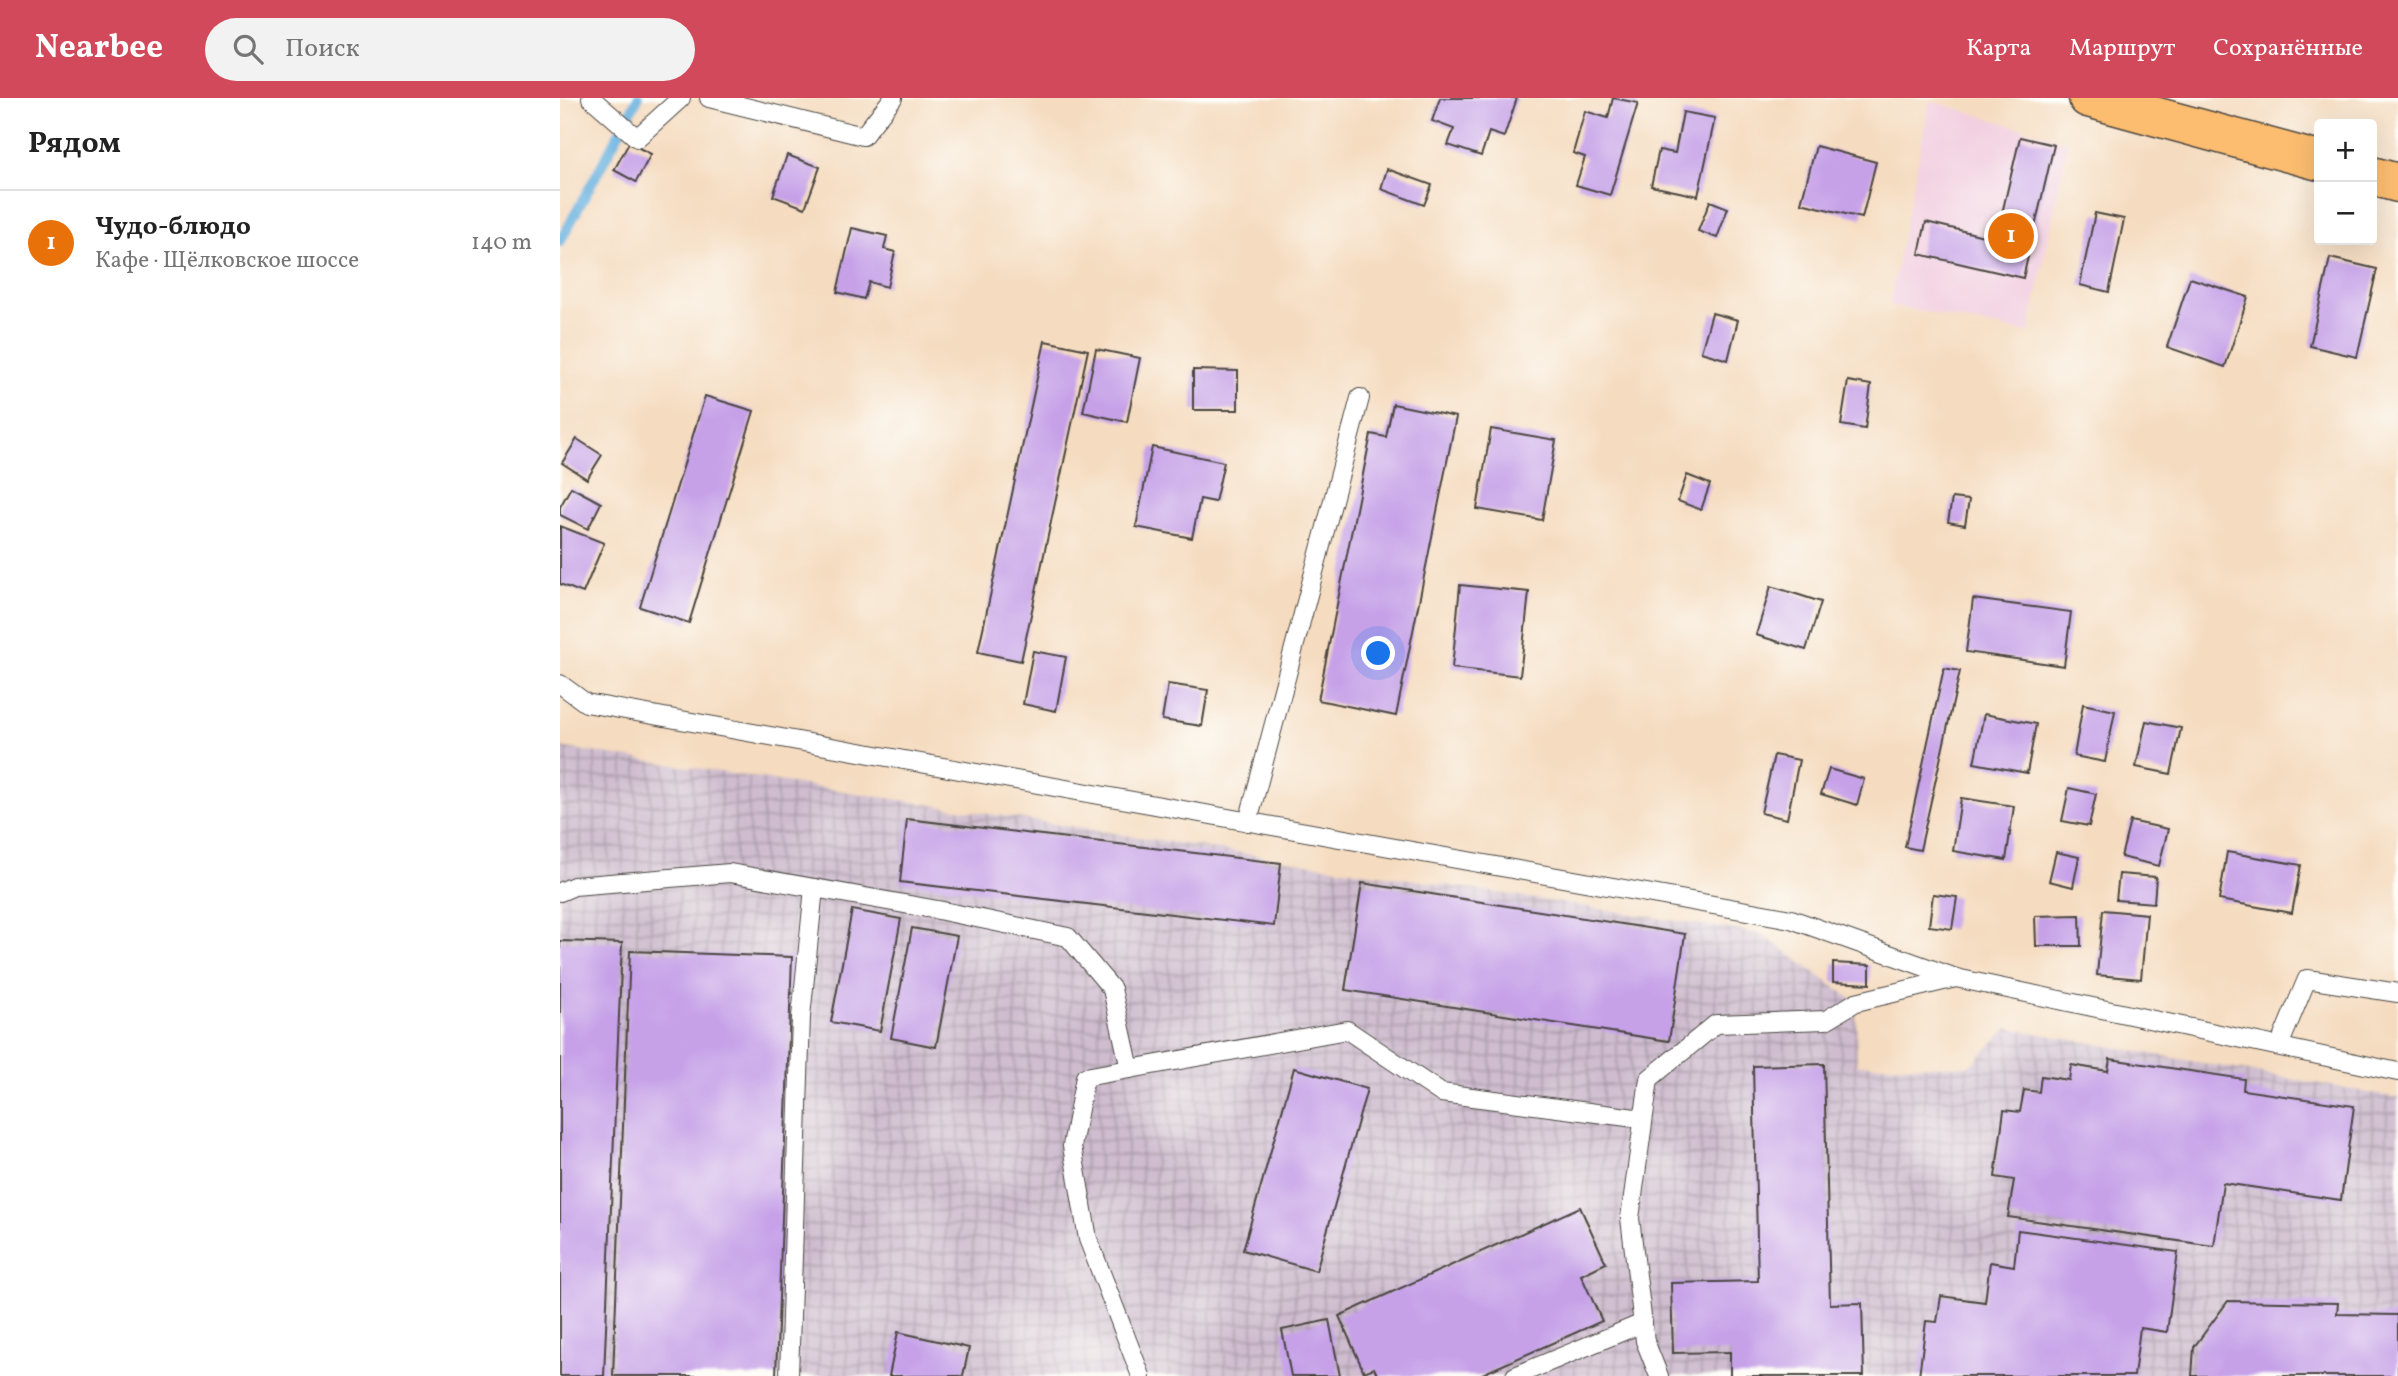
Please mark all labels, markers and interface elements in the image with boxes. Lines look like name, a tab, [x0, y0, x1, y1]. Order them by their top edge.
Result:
search box	[205, 18, 695, 81]
text: Nearbee	[35, 26, 163, 72]
icon: search	[229, 30, 267, 68]
text: Поиск	[285, 31, 360, 67]
text: Карта	[1966, 32, 2031, 66]
text: Маршрут	[2069, 32, 2175, 66]
text: Сохранённые	[2213, 32, 2363, 66]
map controls	[2314, 119, 2377, 245]
button: +	[2314, 119, 2377, 182]
text: Рядом	[28, 123, 121, 165]
button: −	[2314, 182, 2377, 245]
text: Чудо-блюдо	[95, 209, 251, 245]
pin: 1	[1988, 210, 2034, 262]
text: 1	[46, 227, 56, 259]
text: 140 m	[471, 227, 532, 259]
text: Кафе · Щёлковское шоссе	[95, 245, 359, 277]
your location	[1361, 636, 1395, 670]

